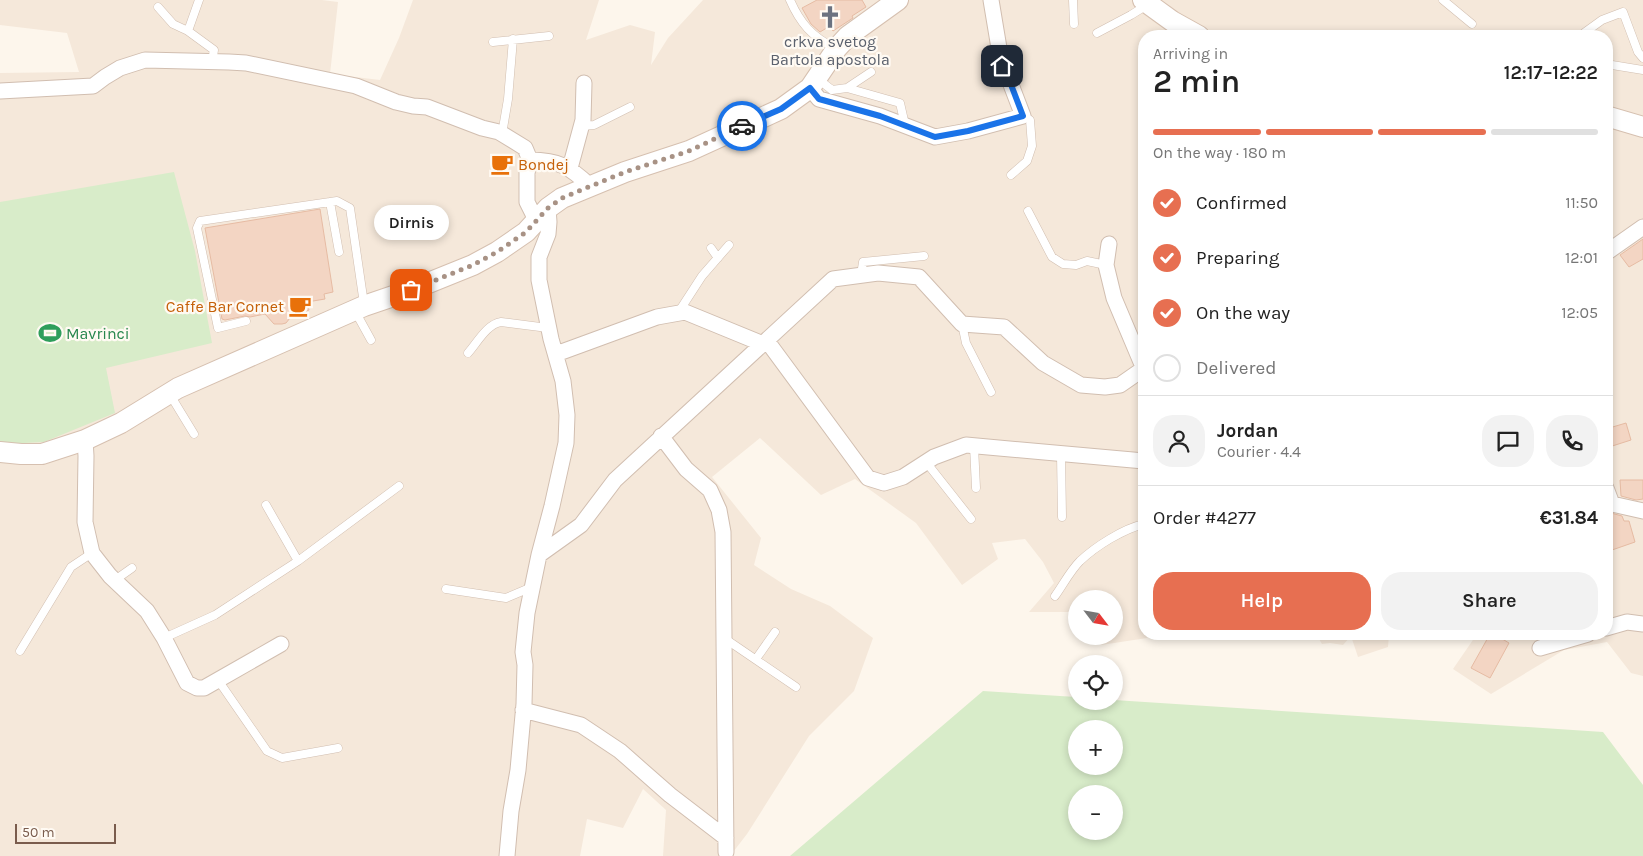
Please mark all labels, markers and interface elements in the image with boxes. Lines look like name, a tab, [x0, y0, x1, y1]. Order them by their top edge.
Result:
church icon: crkva svetog Bartola apostola	[817, 4, 843, 30]
place label: crkva svetog Bartola apostola	[770, 32, 890, 69]
text: Arriving in	[1153, 44, 1228, 63]
pin	[981, 45, 1023, 87]
icon: home	[988, 52, 1016, 80]
text: 12:17–12:22	[1504, 62, 1598, 84]
text: 2 min	[1153, 63, 1240, 100]
courier	[717, 101, 767, 151]
icon: car	[728, 112, 756, 140]
text: On the way · 180 m	[1153, 143, 1286, 162]
cafe icon: Bondej	[489, 151, 515, 177]
place label: Bondej	[518, 155, 569, 174]
icon: check	[1153, 189, 1181, 217]
text: Confirmed	[1196, 192, 1287, 214]
text: 11:50	[1565, 193, 1598, 212]
callout: Dirnis	[374, 205, 448, 240]
text: Dirnis	[389, 213, 434, 232]
icon: check	[1153, 244, 1181, 272]
text: Preparing	[1196, 247, 1279, 269]
text: 12:01	[1565, 248, 1598, 267]
pin	[390, 269, 432, 311]
icon: bag	[397, 276, 425, 304]
cafe icon: Caffe Bar Cornet	[287, 293, 313, 319]
place label: Caffe Bar Cornet	[166, 297, 284, 316]
icon: check	[1153, 299, 1181, 327]
text: On the way	[1196, 302, 1290, 324]
text: 12:05	[1561, 303, 1598, 322]
sports icon: Mavrinci	[37, 320, 63, 346]
place label: Mavrinci	[66, 324, 130, 343]
text: Delivered	[1196, 357, 1276, 379]
button: person	[1153, 415, 1205, 467]
button: chat	[1482, 415, 1534, 467]
button: phone	[1546, 415, 1598, 467]
text: Jordan	[1217, 420, 1278, 442]
text: Courier · 4.4	[1217, 442, 1301, 461]
text: Order #4277	[1153, 507, 1256, 529]
text: €31.84	[1540, 507, 1598, 529]
button: Help	[1153, 572, 1371, 630]
button: Share	[1381, 572, 1598, 630]
north arrow	[1068, 590, 1122, 645]
map controls	[1068, 590, 1123, 840]
button: locate	[1068, 655, 1123, 710]
button: +	[1068, 720, 1123, 775]
button: −	[1068, 785, 1123, 840]
scale bar	[15, 821, 116, 844]
text: 50 m	[22, 824, 55, 841]

